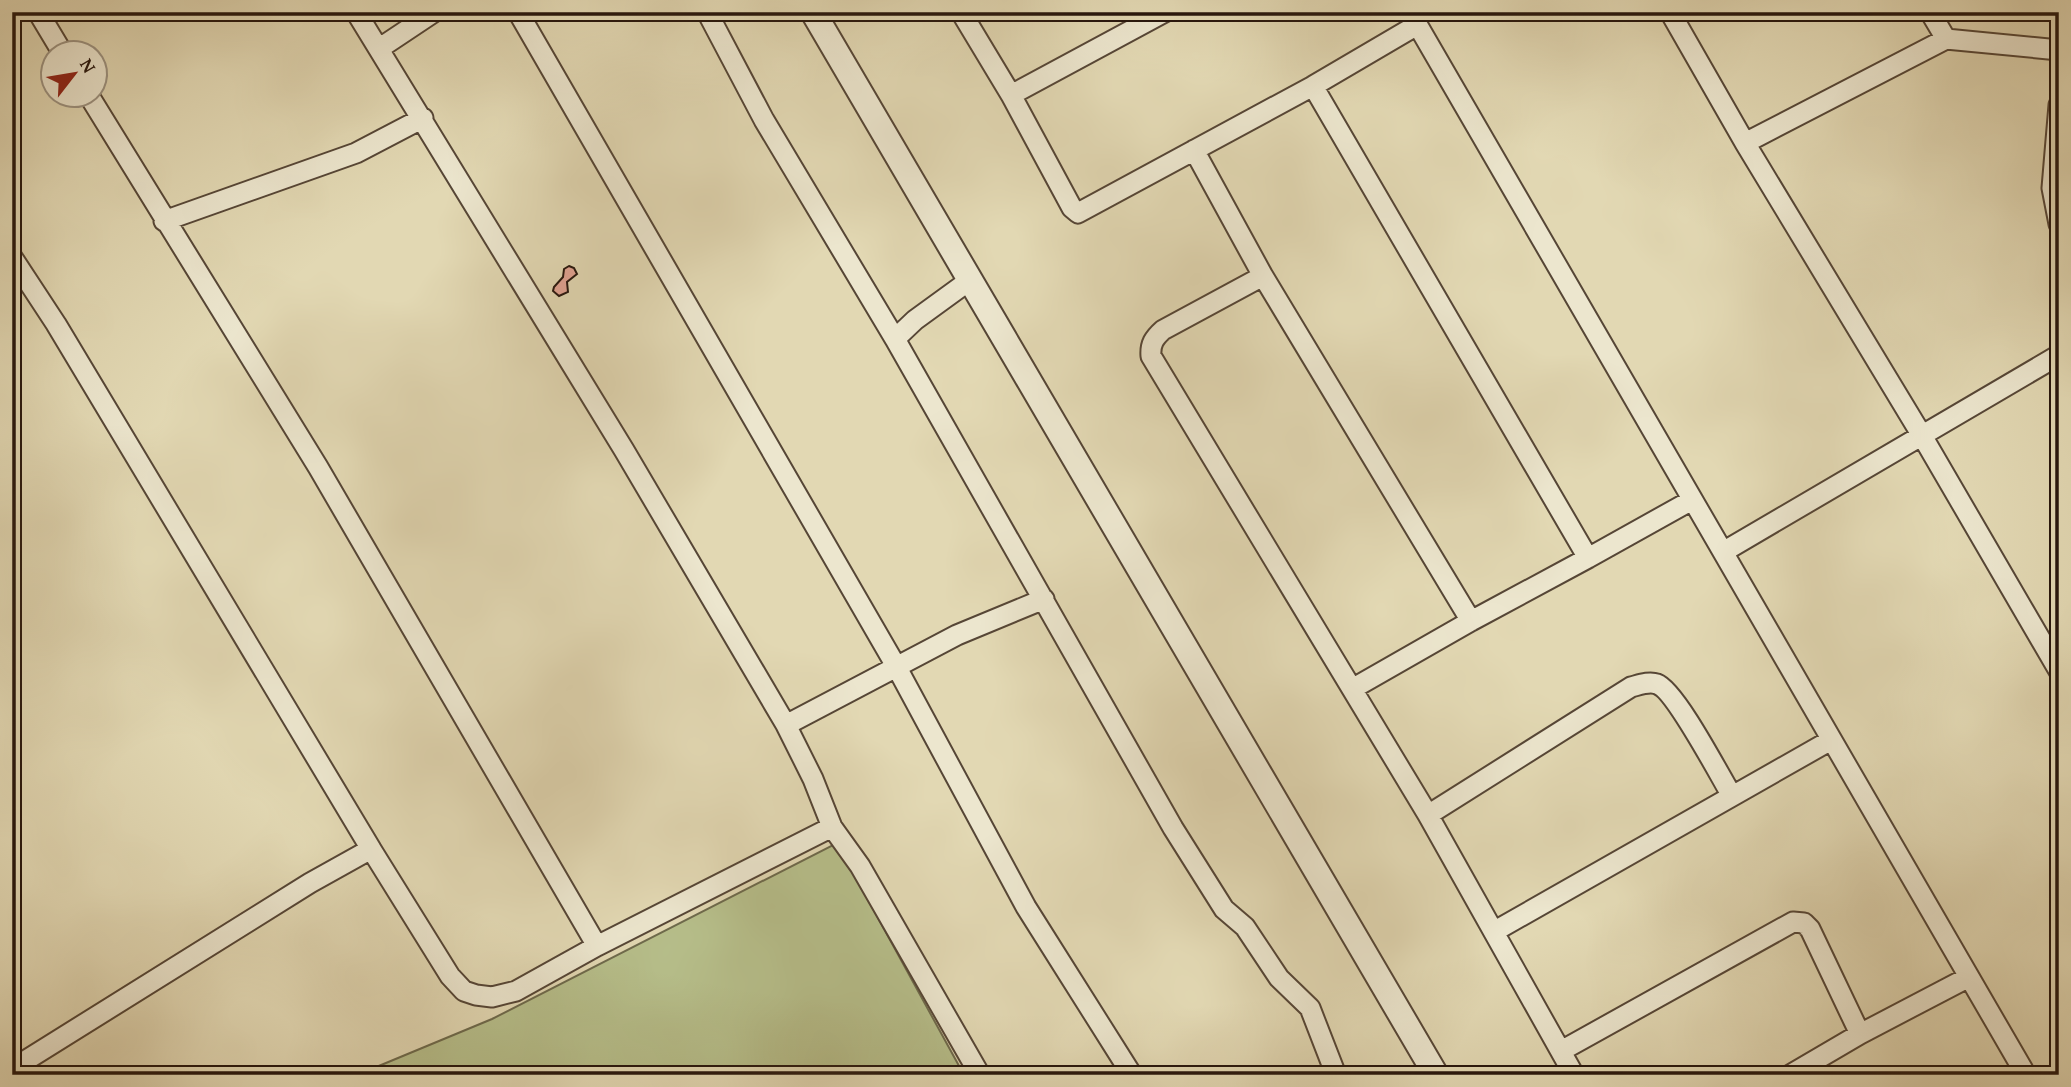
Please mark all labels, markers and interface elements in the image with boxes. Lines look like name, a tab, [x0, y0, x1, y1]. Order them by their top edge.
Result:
north arrow	[38, 38, 108, 108]
text: N	[73, 53, 104, 78]

